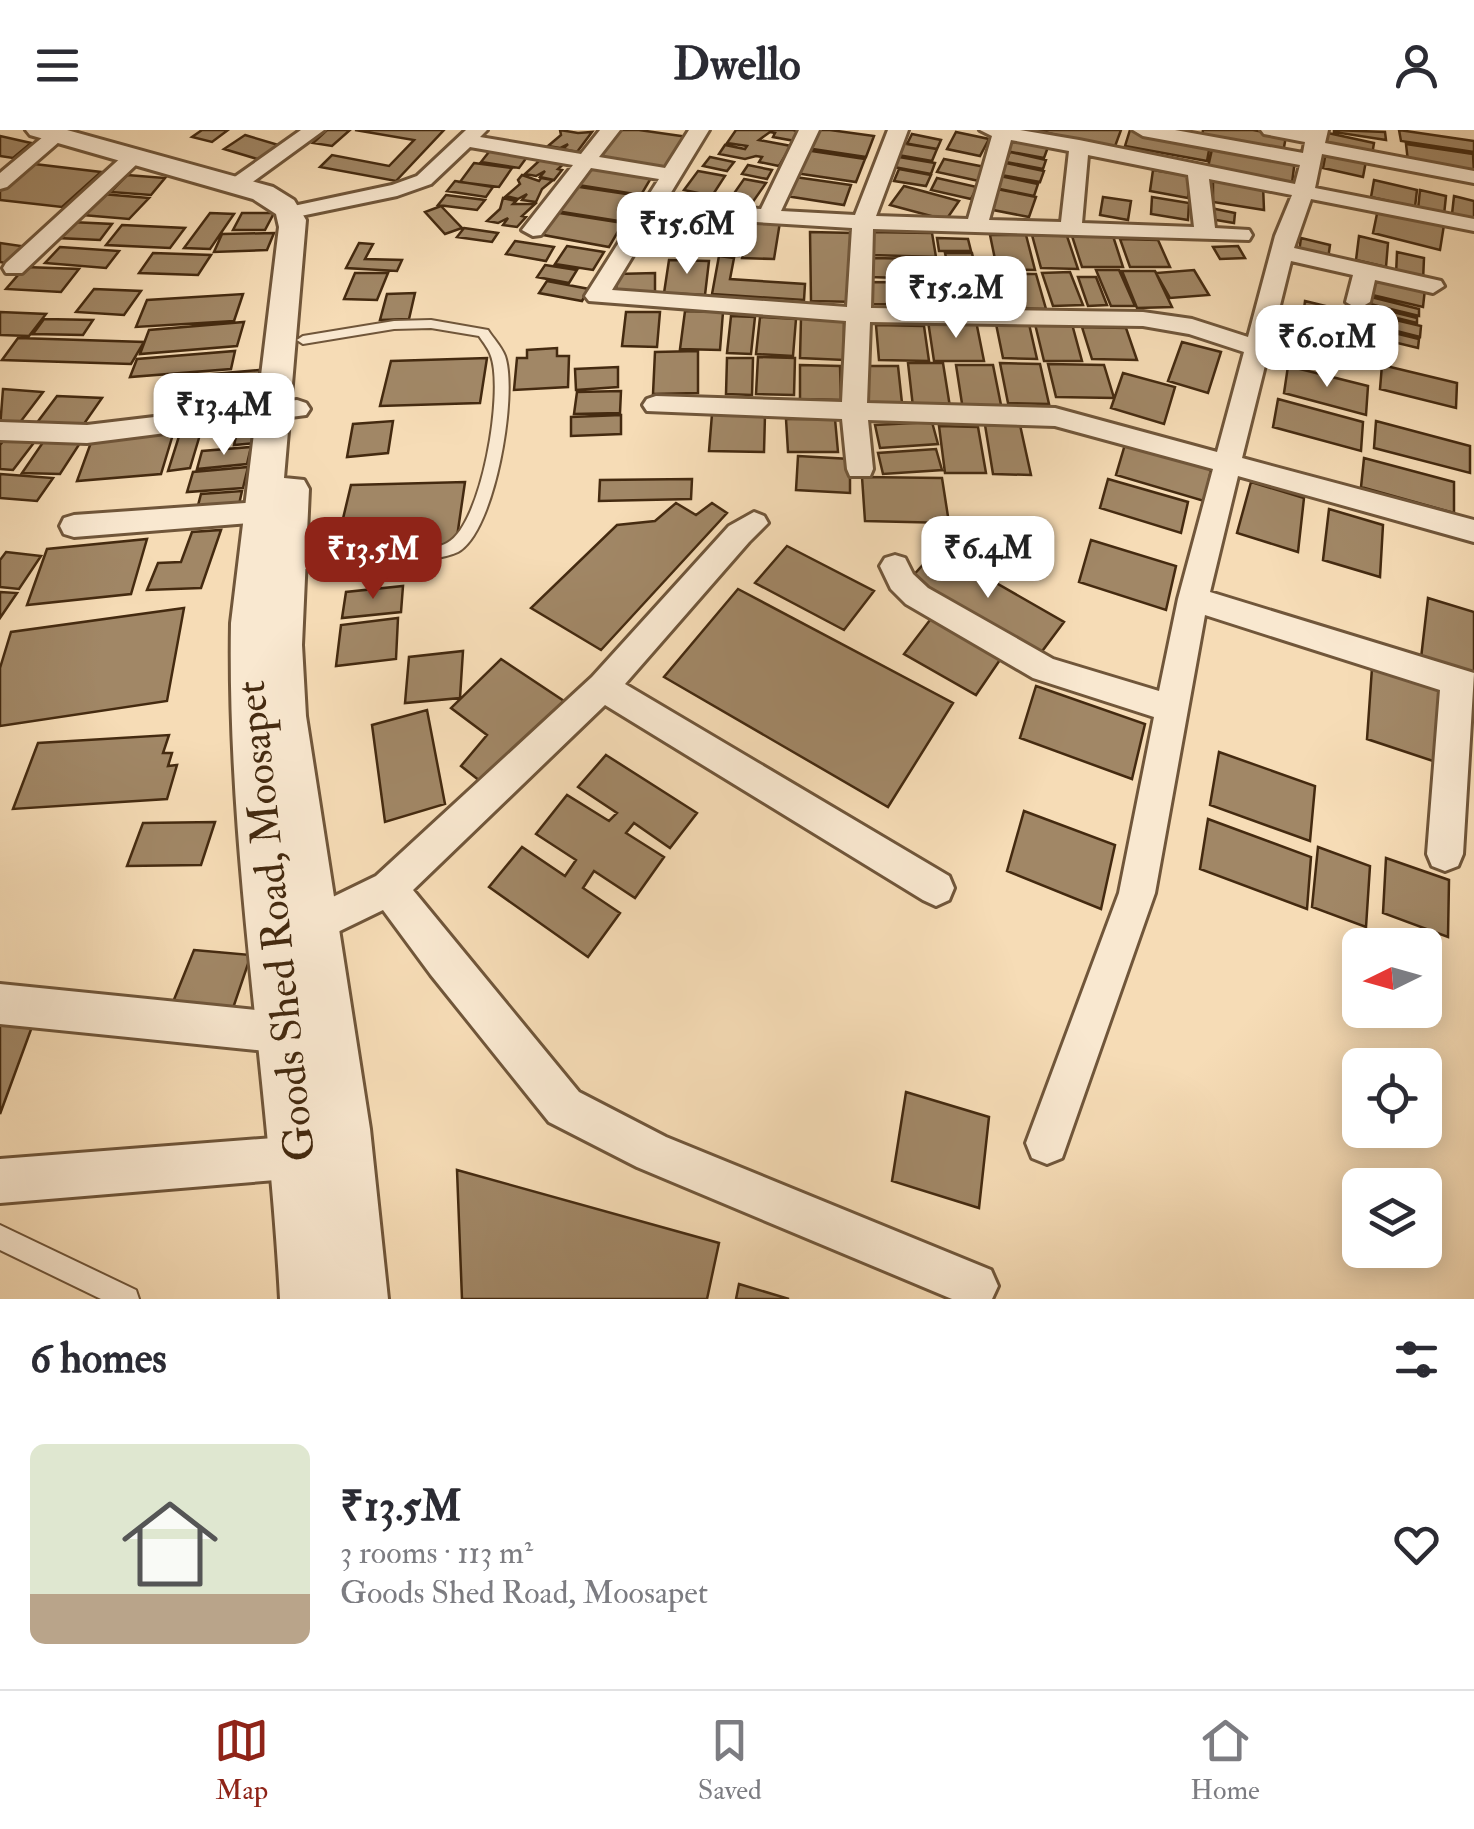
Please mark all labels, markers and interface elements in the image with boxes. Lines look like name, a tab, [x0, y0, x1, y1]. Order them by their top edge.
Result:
text: Dwello	[673, 37, 801, 93]
icon: menu	[30, 38, 85, 93]
icon: person	[1389, 38, 1444, 93]
pin: ₹15.6M	[606, 192, 768, 277]
text: ₹15.6M	[639, 204, 735, 244]
pin: ₹15.2M	[875, 256, 1037, 341]
text: ₹15.2M	[908, 268, 1004, 308]
pin: ₹6.01M	[1246, 305, 1408, 390]
text: ₹6.01M	[1277, 317, 1377, 357]
pin: ₹13.4M	[143, 373, 305, 458]
text: ₹13.4M	[176, 385, 272, 425]
pin: ₹6.4M	[918, 516, 1058, 601]
pin: ₹13.5M	[292, 517, 454, 602]
text: ₹6.4M	[943, 528, 1033, 568]
text: ₹13.5M	[327, 529, 419, 569]
street label: Goods Shed Road, Moosapet	[225, 678, 327, 1164]
north arrow	[1342, 928, 1442, 1028]
map controls	[1342, 928, 1442, 1268]
button: locate	[1342, 1048, 1442, 1148]
button: layers	[1342, 1168, 1442, 1268]
icon: filters	[1389, 1332, 1444, 1387]
text: 6 homes	[30, 1333, 167, 1385]
text: ₹13.5M	[340, 1481, 462, 1533]
icon: home	[110, 1484, 230, 1604]
icon: heart	[1389, 1517, 1444, 1572]
text: 3 rooms · 113 m²	[340, 1533, 533, 1573]
text: Goods Shed Road, Moosapet	[340, 1573, 708, 1613]
tab: Map	[214, 1713, 269, 1808]
tab: Saved	[698, 1713, 762, 1808]
tab: Home	[1190, 1713, 1260, 1808]

